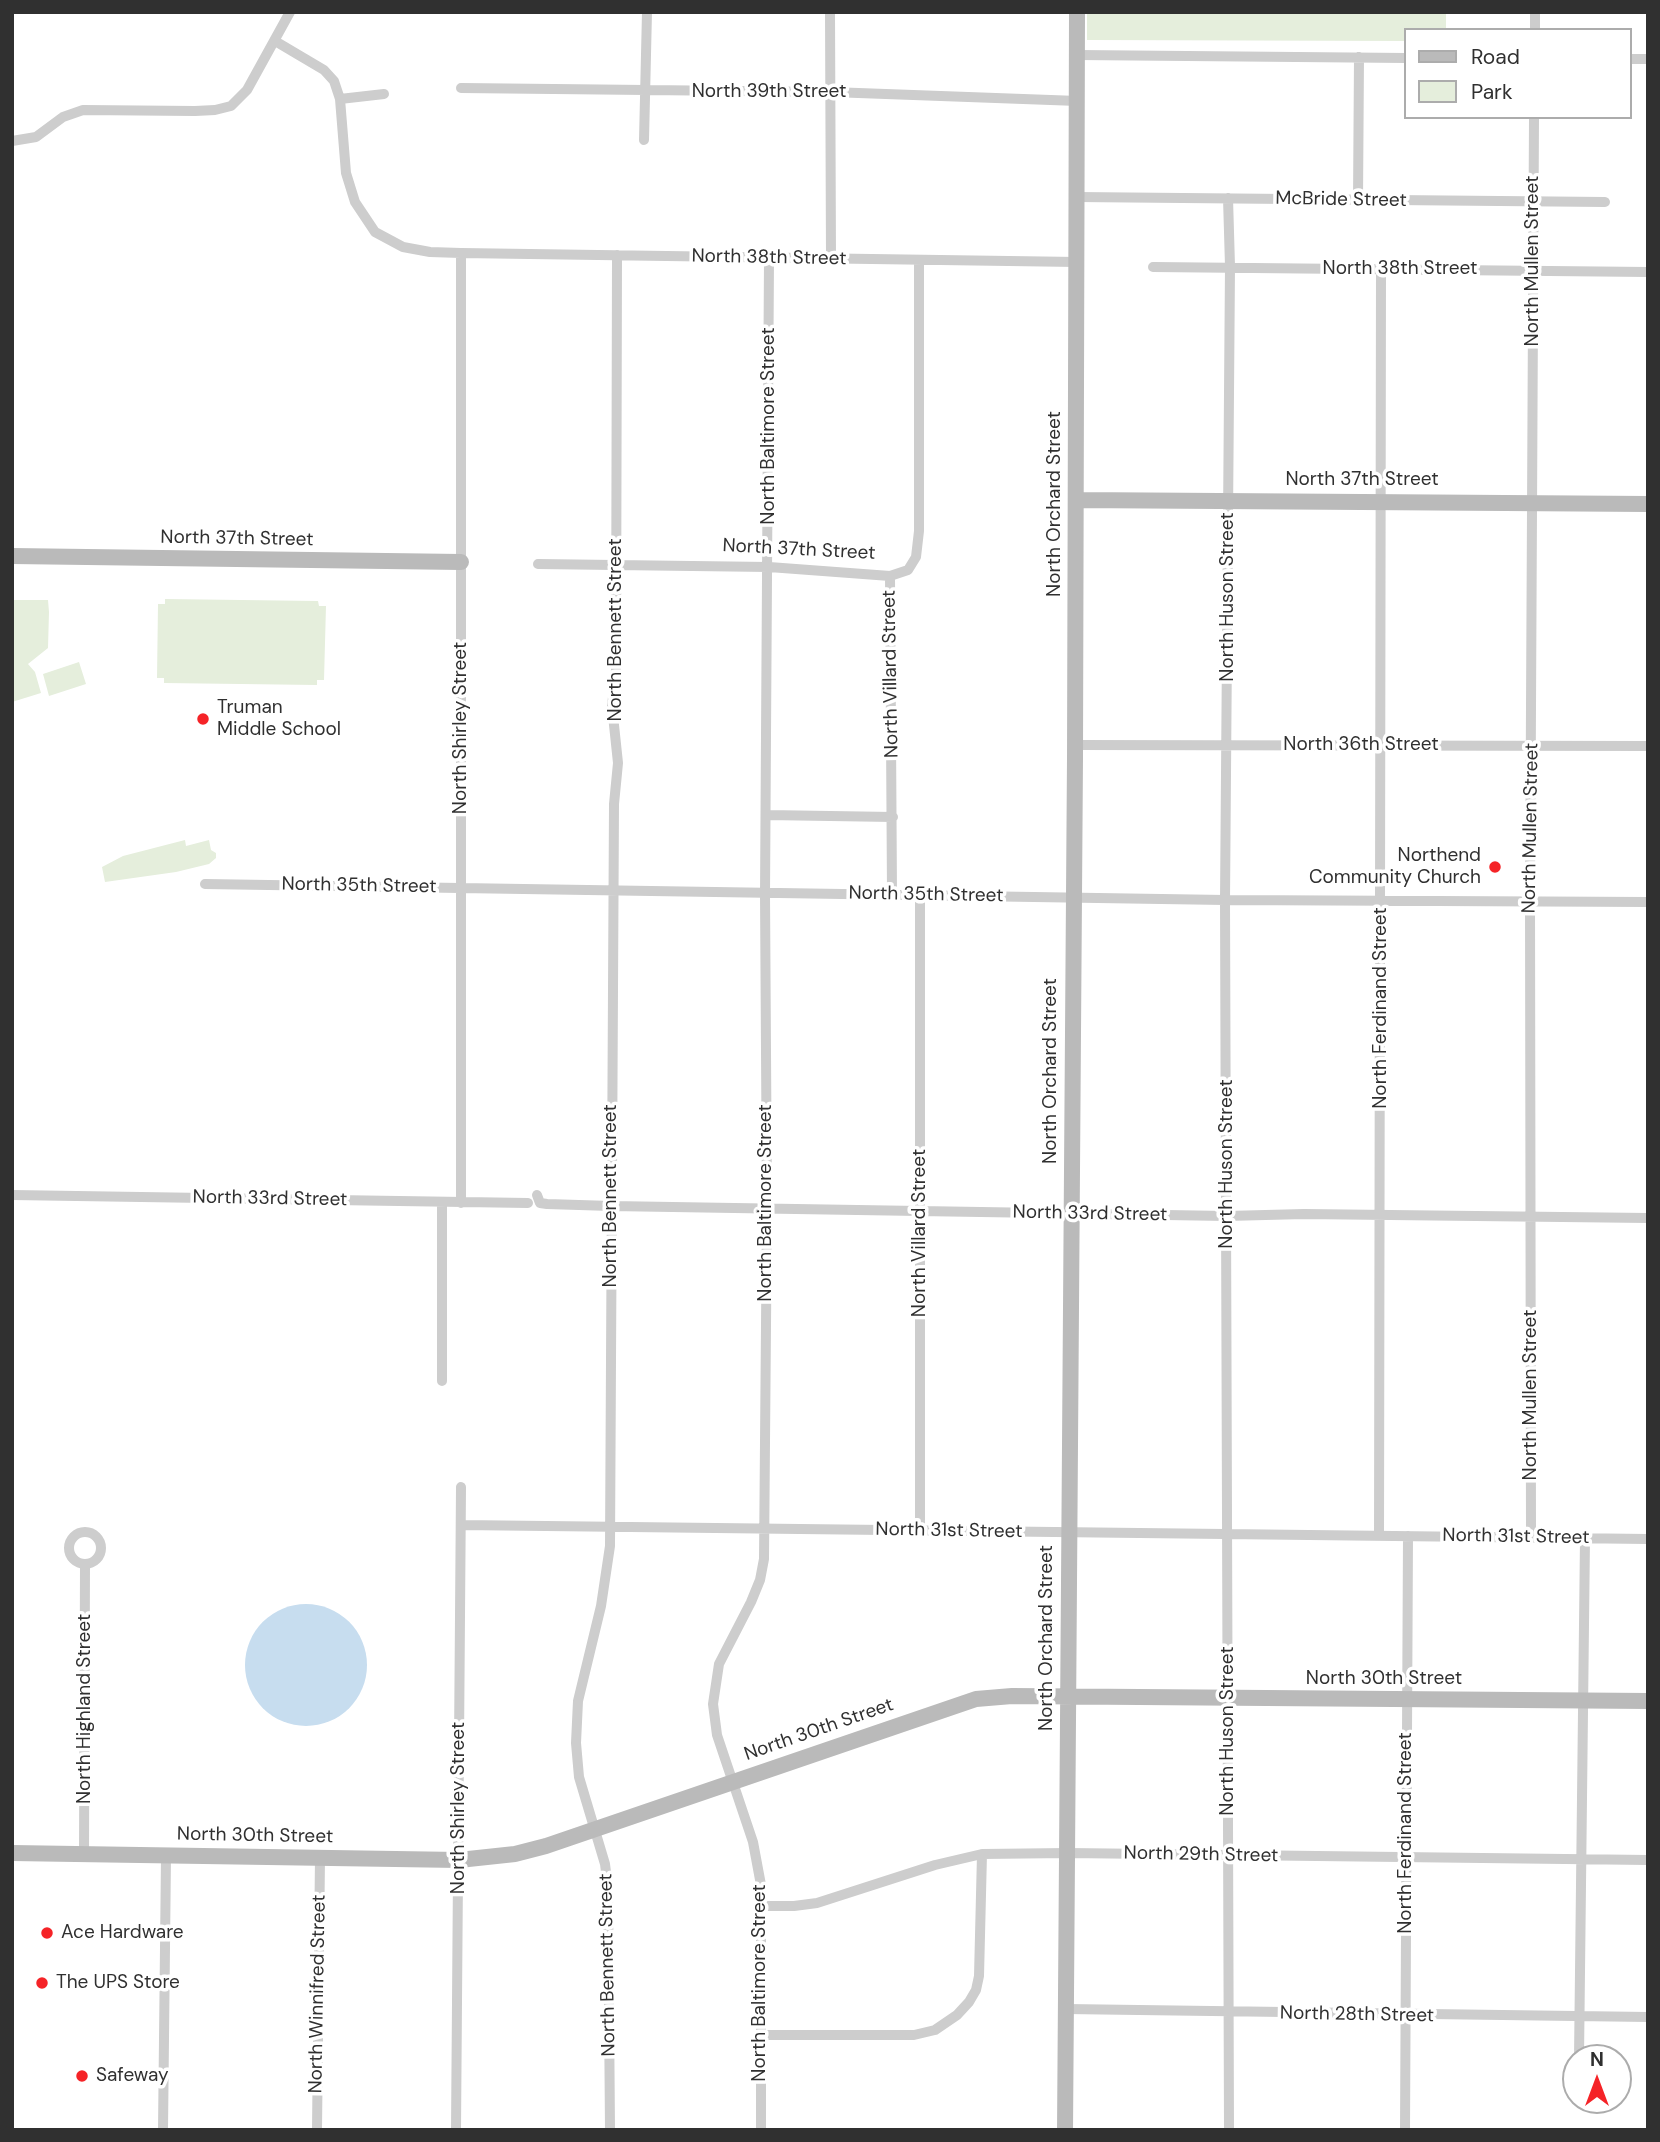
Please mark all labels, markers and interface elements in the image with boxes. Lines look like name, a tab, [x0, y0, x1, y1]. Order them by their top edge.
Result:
legend	[1404, 28, 1632, 119]
text: Road	[1471, 43, 1520, 71]
text: Park	[1471, 78, 1512, 106]
street label: North 39th Street	[692, 81, 846, 103]
street label: North Mullen Street	[1522, 176, 1544, 346]
street label: McBride Street	[1275, 187, 1407, 213]
street label: North 38th Street	[691, 245, 847, 271]
street label: North 38th Street	[1323, 258, 1477, 280]
street label: North Baltimore Street	[758, 327, 780, 525]
street label: North Orchard Street	[1044, 411, 1066, 597]
street label: North 37th Street	[1285, 469, 1439, 491]
street label: North Huson Street	[1217, 512, 1239, 682]
street label: North 37th Street	[160, 526, 314, 552]
street label: North 37th Street	[722, 535, 876, 565]
street label: North Bennett Street	[605, 538, 627, 722]
street label: North Villard Street	[878, 590, 904, 758]
street label: North Shirley Street	[450, 642, 472, 814]
place label: Truman Middle School	[217, 697, 341, 741]
marker: Truman Middle School	[195, 711, 211, 727]
street label: North 36th Street	[1283, 734, 1439, 756]
street label: North Mullen Street	[1518, 742, 1544, 914]
place label: Northend Community Church	[1309, 845, 1481, 889]
marker: Northend Community Church	[1487, 859, 1503, 875]
street label: North 35th Street	[281, 873, 437, 899]
street label: North 35th Street	[848, 882, 1004, 908]
street label: North Ferdinand Street	[1370, 907, 1392, 1109]
street label: North Orchard Street	[1040, 978, 1062, 1164]
street label: North Huson Street	[1216, 1079, 1238, 1249]
street label: North Bennett Street	[600, 1104, 622, 1288]
street label: North Baltimore Street	[755, 1104, 777, 1302]
street label: North Villard Street	[909, 1149, 931, 1317]
street label: North 33rd Street	[192, 1186, 348, 1212]
street label: North 33rd Street	[1012, 1201, 1168, 1227]
street label: North Mullen Street	[1520, 1310, 1542, 1480]
street label: North 31st Street	[875, 1518, 1023, 1544]
street label: North 31st Street	[1442, 1524, 1590, 1550]
street label: North Orchard Street	[1036, 1545, 1058, 1731]
street label: North Highland Street	[74, 1614, 96, 1804]
street label: North Huson Street	[1217, 1646, 1239, 1816]
street label: North 30th Street	[1306, 1668, 1462, 1690]
street label: North 30th Street	[741, 1694, 897, 1766]
street label: North Shirley Street	[448, 1722, 470, 1894]
street label: North Ferdinand Street	[1395, 1732, 1417, 1934]
street label: North 30th Street	[177, 1823, 333, 1849]
street label: North 29th Street	[1123, 1842, 1279, 1868]
street label: North Bennett Street	[595, 1873, 621, 2057]
street label: North Baltimore Street	[749, 1884, 771, 2082]
street label: North Winnifred Street	[305, 1894, 331, 2094]
place label: Ace Hardware	[61, 1922, 184, 1944]
marker: Ace Hardware	[39, 1925, 55, 1941]
place label: The UPS Store	[56, 1972, 180, 1994]
marker: The UPS Store	[34, 1975, 50, 1991]
street label: North 28th Street	[1280, 2002, 1434, 2028]
north arrow	[1562, 2044, 1632, 2114]
text: N	[1590, 2047, 1604, 2072]
place label: Safeway	[96, 2065, 169, 2087]
marker: Safeway	[74, 2068, 90, 2084]

